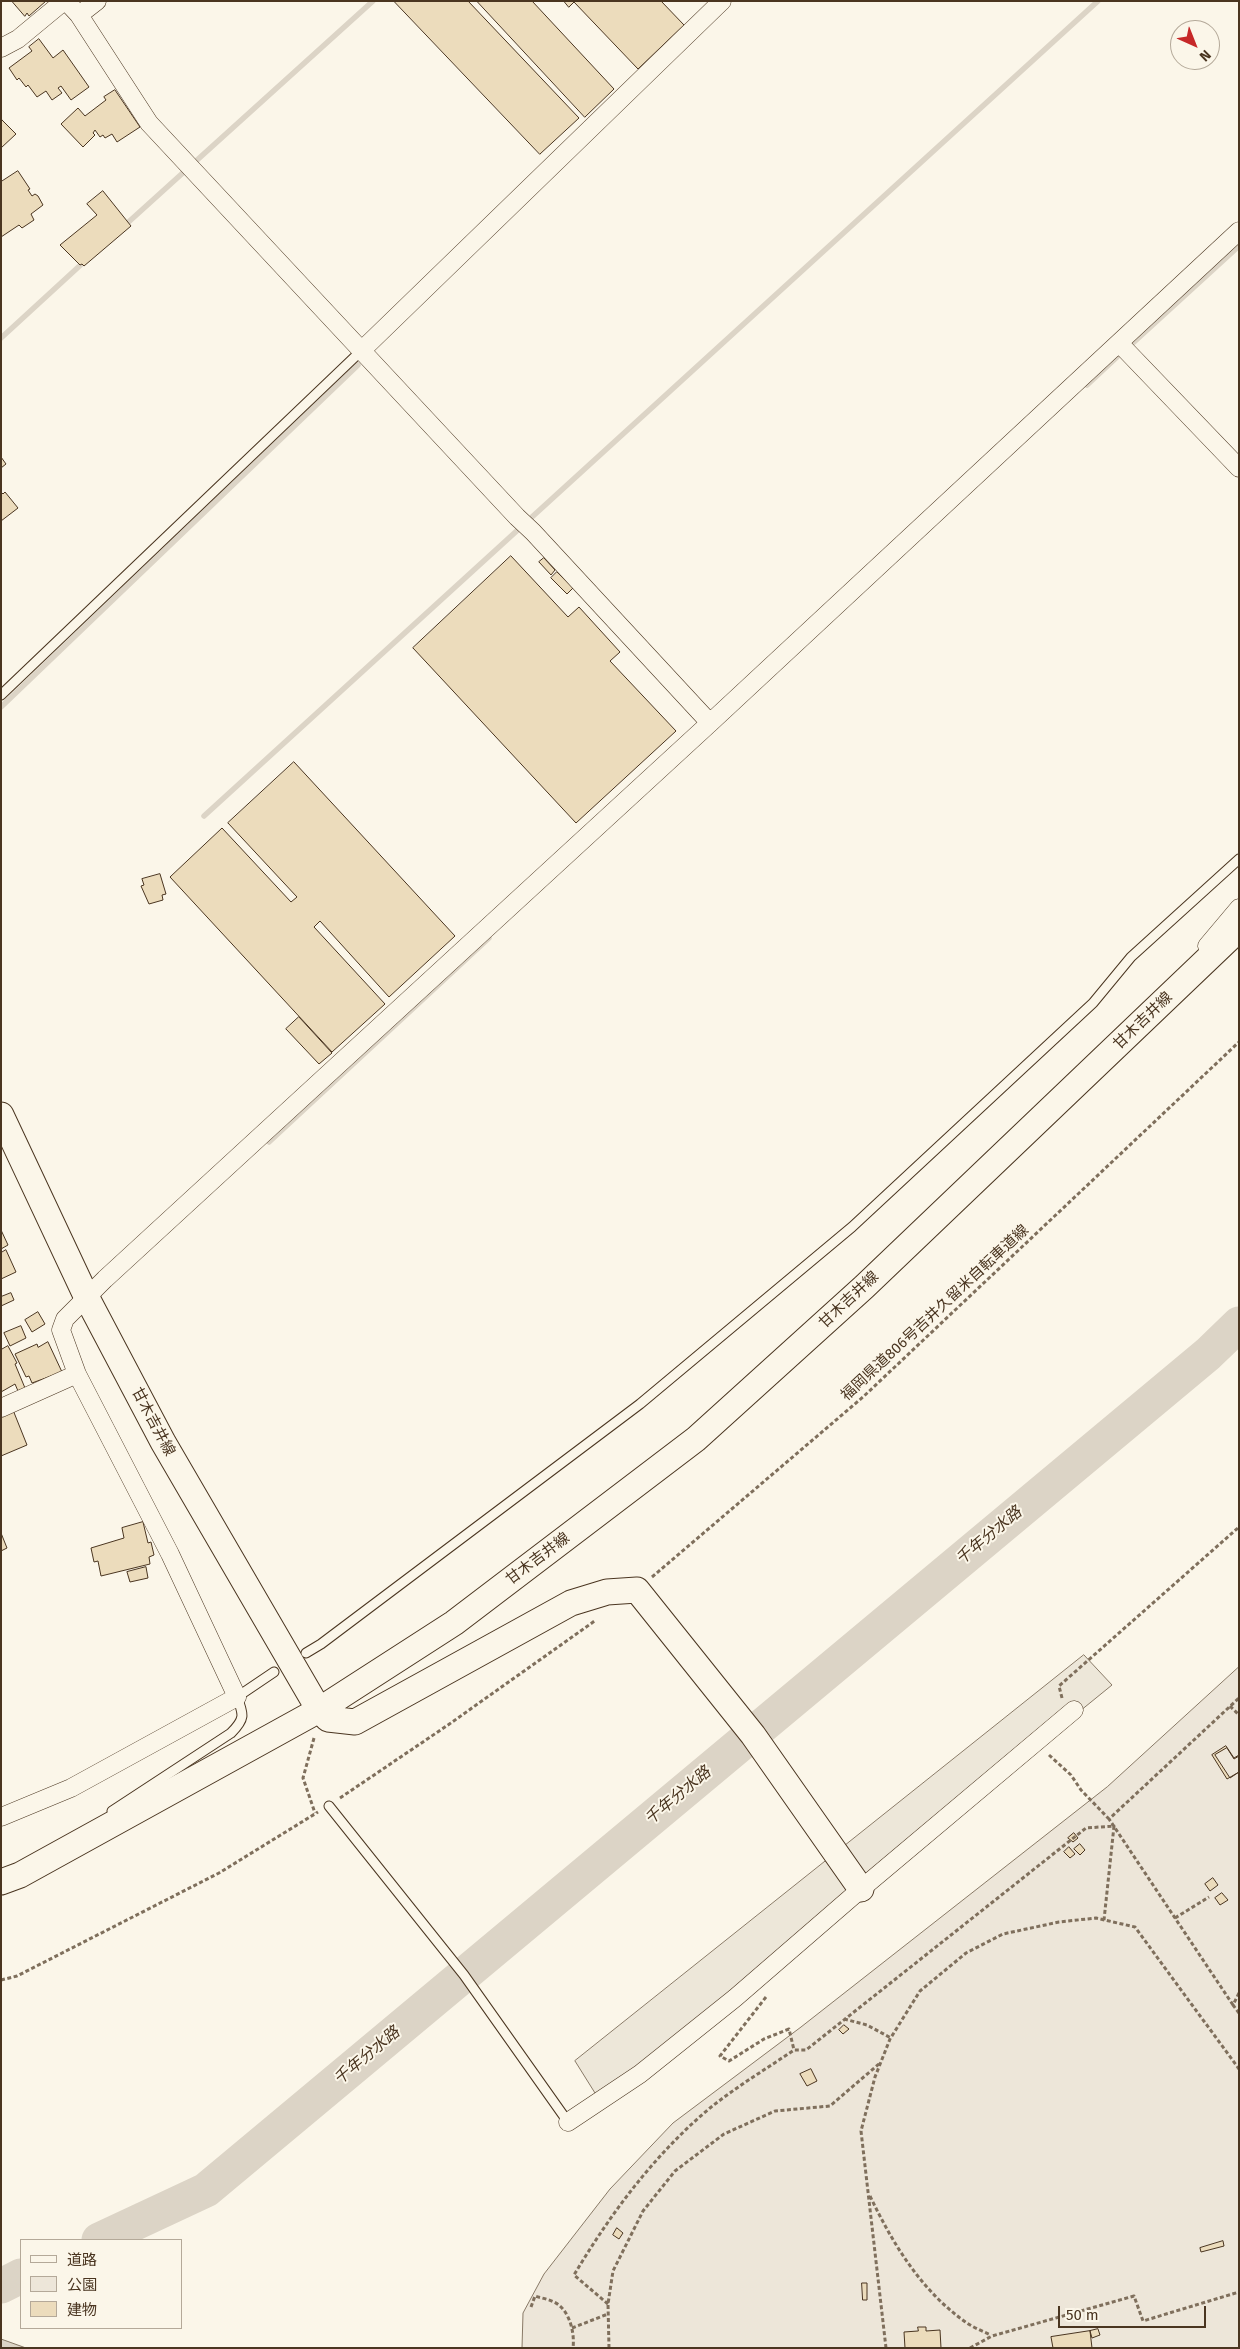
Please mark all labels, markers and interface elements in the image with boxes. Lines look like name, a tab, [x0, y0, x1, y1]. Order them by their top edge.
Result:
north arrow	[1170, 20, 1220, 70]
text: N	[1196, 46, 1214, 65]
street label: 甘木吉井線	[1110, 988, 1176, 1054]
street label: 福岡県道806号吉井久留米自転車道線	[838, 1221, 1032, 1405]
street label: 甘木吉井線	[815, 1268, 883, 1332]
street label: 甘木吉井線	[127, 1385, 179, 1459]
water label: 千年分水路	[952, 1503, 1026, 1569]
street label: 甘木吉井線	[503, 1529, 573, 1589]
water label: 千年分水路	[641, 1763, 715, 1829]
water label: 千年分水路	[330, 2023, 404, 2089]
legend	[20, 2239, 182, 2329]
text: 道路	[67, 2251, 97, 2269]
text: 公園	[67, 2276, 97, 2294]
scale bar	[1060, 2296, 1208, 2328]
text: 建物	[67, 2301, 97, 2319]
text: 50 m	[1066, 2306, 1099, 2324]

